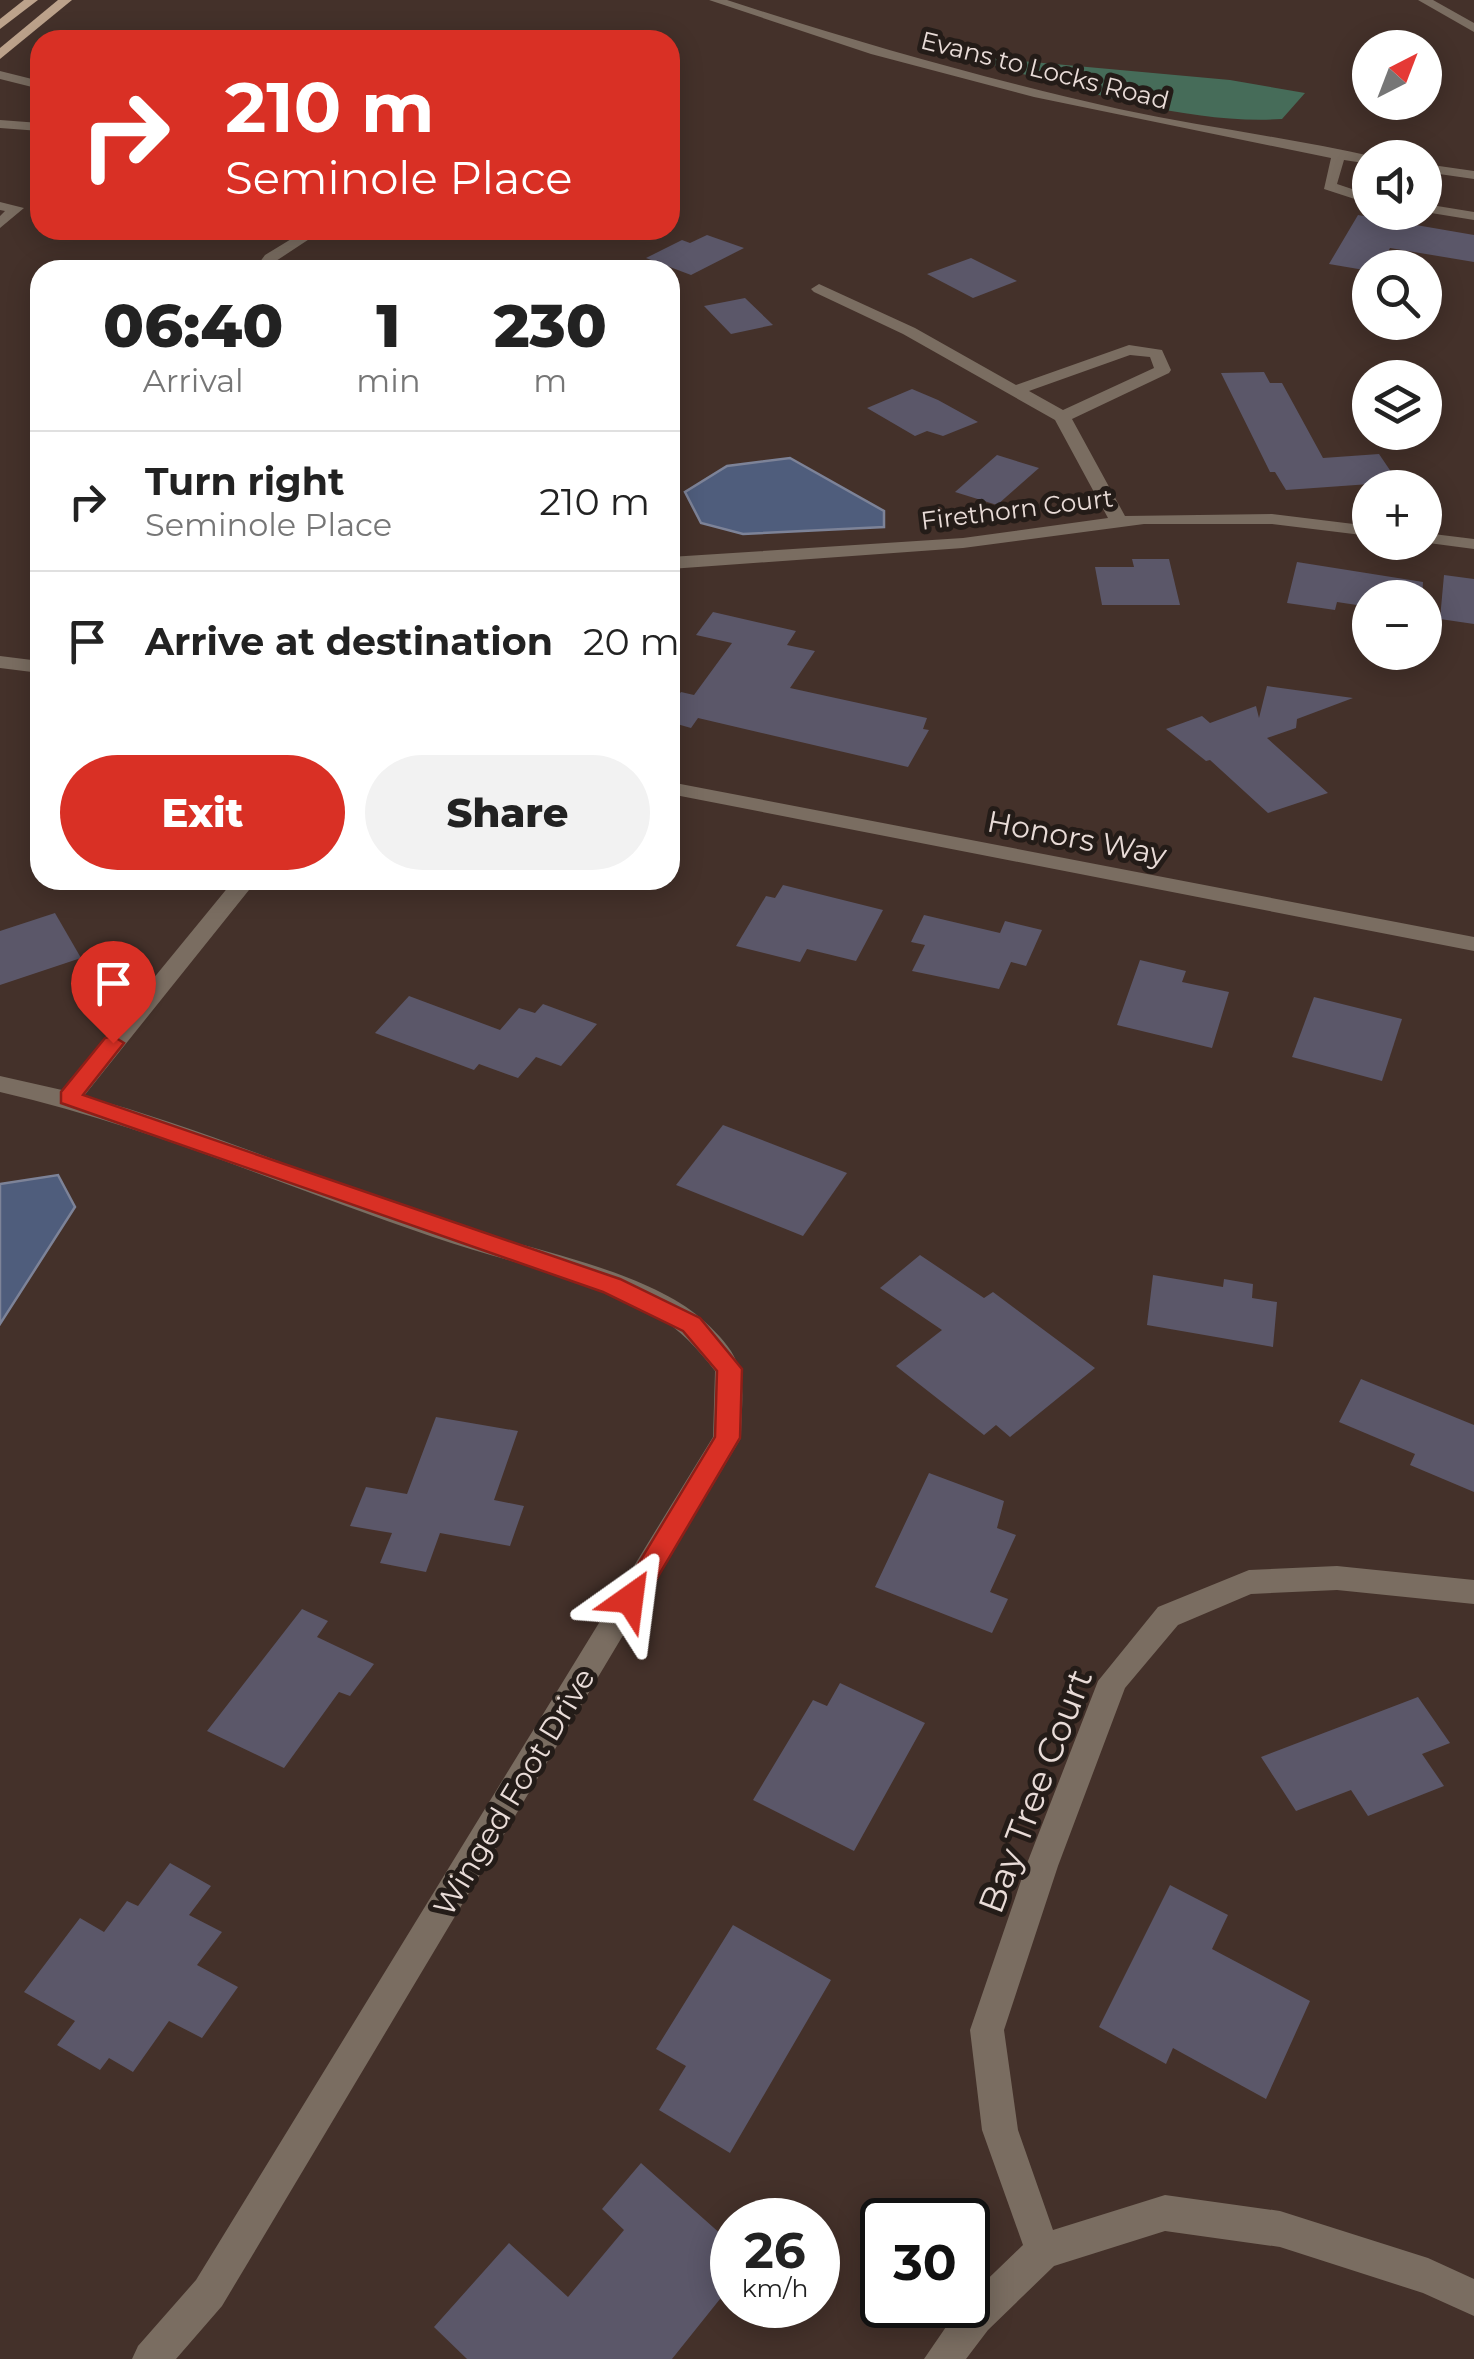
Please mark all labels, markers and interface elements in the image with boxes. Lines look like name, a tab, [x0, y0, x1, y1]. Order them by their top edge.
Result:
street label: Evans to Locks Road	[918, 25, 1172, 115]
north arrow	[1352, 30, 1442, 120]
map controls	[1352, 30, 1442, 670]
text: 210 m	[225, 64, 435, 150]
icon: right	[60, 70, 190, 200]
button: sound	[1352, 140, 1442, 230]
text: Seminole Place	[225, 150, 573, 205]
button: search	[1352, 250, 1442, 340]
text: 06:40	[103, 289, 283, 362]
text: 1	[376, 289, 401, 362]
text: 230	[494, 289, 607, 362]
button: layers	[1352, 360, 1442, 450]
text: Arrival	[143, 361, 244, 400]
text: min	[356, 361, 421, 400]
text: m	[533, 361, 567, 400]
text: Turn right	[145, 458, 344, 505]
button: +	[1352, 470, 1442, 560]
icon: right	[60, 474, 115, 529]
text: 210 m	[539, 478, 650, 525]
street label: Firethorn Court	[919, 482, 1115, 536]
text: Seminole Place	[145, 505, 392, 544]
button: −	[1352, 580, 1442, 670]
icon: arrive	[60, 614, 115, 669]
text: Arrive at destination	[145, 618, 553, 665]
text: 20 m	[583, 618, 680, 665]
button: Exit	[60, 755, 345, 870]
button: Share	[365, 755, 650, 870]
street label: Honors Way	[984, 802, 1170, 874]
pin	[71, 941, 156, 1044]
icon: arrive	[86, 956, 141, 1011]
position arrow	[578, 1547, 682, 1651]
street label: Winged Foot Drive	[425, 1661, 603, 1923]
street label: Bay Tree Court	[969, 1663, 1101, 1919]
speed limit sign: 30	[860, 2198, 990, 2328]
text: 26	[744, 2220, 806, 2281]
text: km/h	[742, 2273, 808, 2303]

